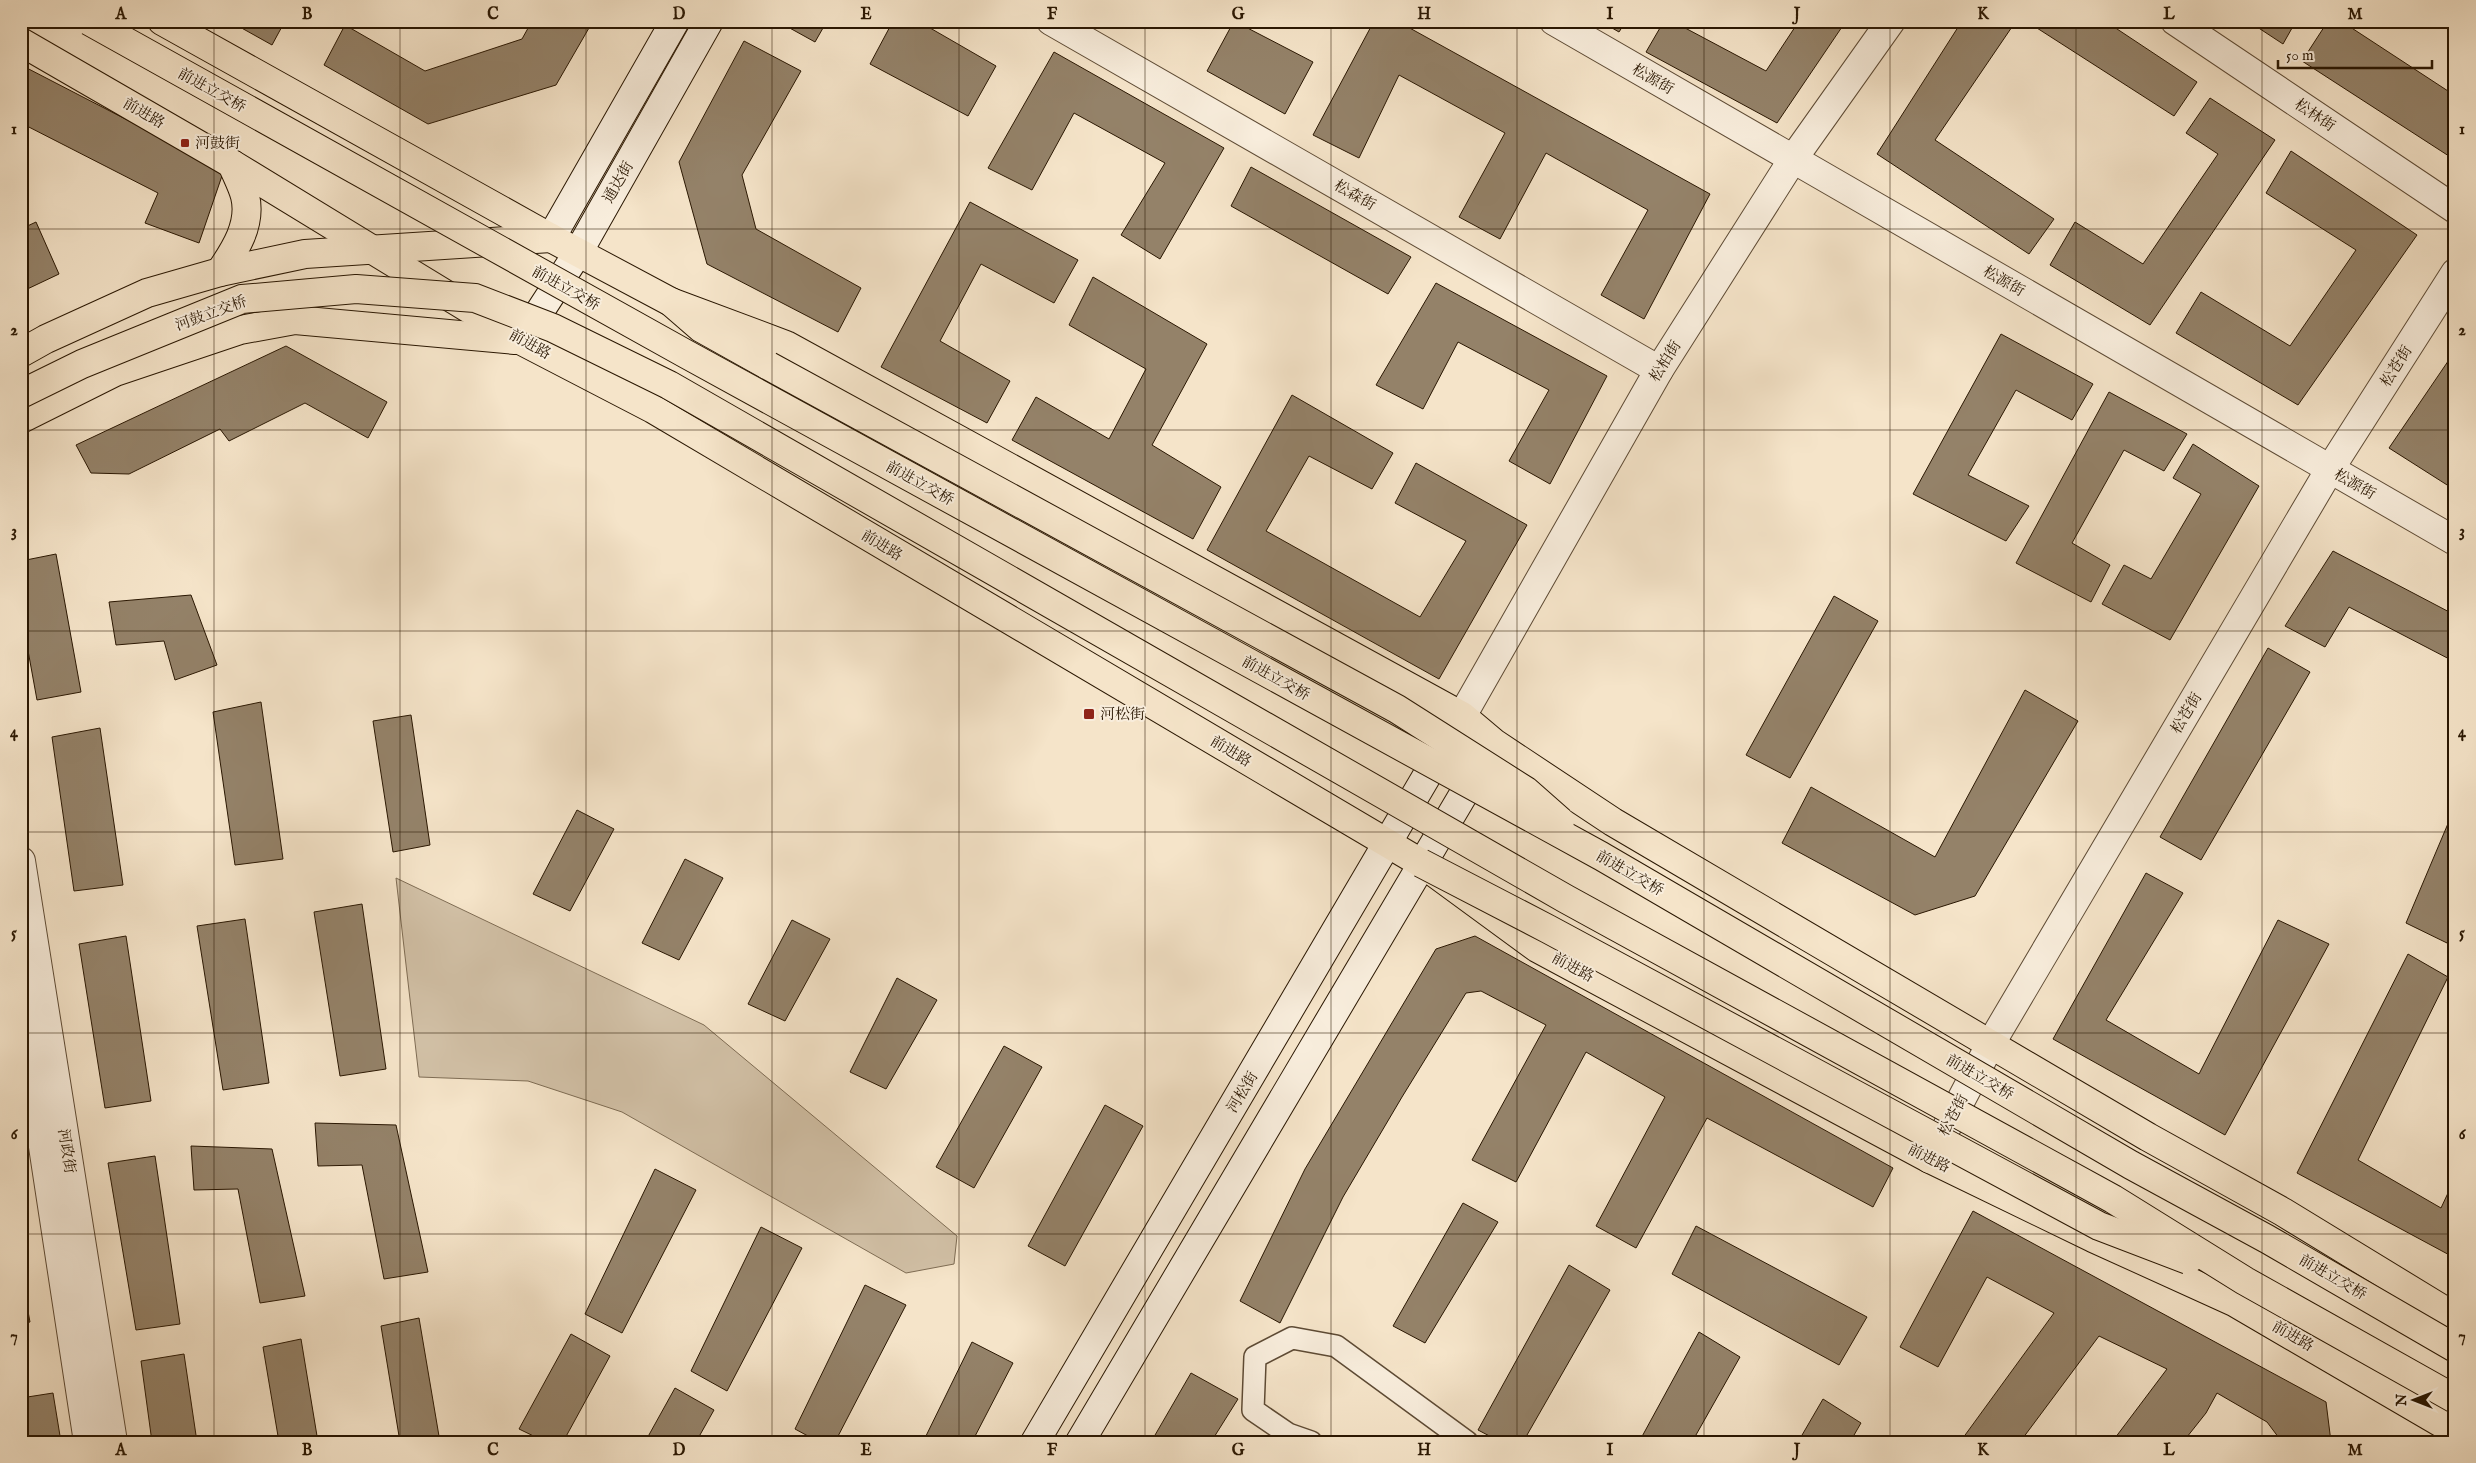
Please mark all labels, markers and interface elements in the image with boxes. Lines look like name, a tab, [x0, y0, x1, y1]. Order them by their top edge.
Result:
text: A	[115, 5, 128, 25]
text: B	[302, 5, 313, 25]
text: C	[487, 5, 499, 25]
text: D	[673, 5, 686, 25]
text: E	[860, 5, 872, 25]
text: F	[1047, 5, 1058, 25]
text: G	[1232, 5, 1245, 25]
text: H	[1417, 5, 1431, 25]
text: I	[1607, 5, 1614, 25]
text: J	[1792, 5, 1801, 25]
text: K	[1977, 5, 1990, 25]
text: L	[2163, 5, 2175, 25]
text: M	[2347, 5, 2363, 25]
scale bar	[2278, 38, 2432, 70]
text: 50 m	[2286, 46, 2314, 65]
street label: 松源街	[1629, 60, 1677, 99]
street label: 前进立交桥	[174, 64, 249, 117]
street label: 前进路	[120, 94, 168, 133]
street label: 松林街	[2291, 95, 2339, 136]
text: 1	[11, 120, 17, 140]
text: 1	[2459, 120, 2465, 140]
place label: 河鼓街	[195, 134, 240, 153]
marker: 河鼓街	[179, 137, 191, 149]
street label: 通达街	[599, 158, 638, 206]
street label: 松森街	[1331, 176, 1379, 215]
street label: 前进立交桥	[528, 262, 603, 315]
street label: 松源街	[1980, 262, 2028, 301]
street label: 河鼓立交桥	[173, 292, 250, 335]
text: 2	[10, 321, 18, 341]
text: 2	[2458, 321, 2466, 341]
street label: 前进路	[505, 325, 554, 364]
street label: 松柏街	[1645, 337, 1685, 385]
street label: 松苍街	[2376, 342, 2416, 390]
street label: 前进立交桥	[882, 457, 957, 510]
street label: 松源街	[2331, 465, 2379, 504]
text: 3	[11, 522, 17, 542]
text: 3	[2459, 522, 2465, 542]
street label: 前进路	[858, 526, 906, 565]
street label: 前进立交桥	[1238, 652, 1313, 705]
street label: 松苍街	[2167, 689, 2206, 737]
place label: 河松街	[1100, 705, 1145, 724]
marker: 河松街	[1082, 707, 1096, 721]
text: 4	[10, 723, 19, 743]
text: 4	[2458, 723, 2467, 743]
street label: 前进路	[1207, 732, 1255, 771]
street label: 前进立交桥	[1593, 846, 1667, 900]
text: 5	[11, 924, 17, 944]
text: 5	[2459, 924, 2465, 944]
street label: 前进路	[1548, 948, 1597, 986]
street label: 前进立交桥	[1943, 1050, 2017, 1104]
street label: 河松街	[1223, 1068, 1262, 1116]
street label: 松苍街	[1934, 1091, 1972, 1140]
text: 6	[11, 1125, 19, 1145]
text: 6	[2459, 1125, 2467, 1145]
street label: 河政街	[54, 1127, 79, 1175]
street label: 前进路	[1904, 1140, 1953, 1177]
street label: 前进立交桥	[2296, 1250, 2370, 1304]
street label: 前进路	[2269, 1317, 2317, 1356]
text: 7	[10, 1327, 18, 1347]
text: 7	[2458, 1327, 2466, 1347]
north arrow	[2388, 1376, 2438, 1426]
text: N	[2393, 1394, 2411, 1407]
text: A	[115, 1441, 128, 1461]
text: B	[302, 1441, 313, 1461]
text: C	[487, 1441, 499, 1461]
text: D	[673, 1441, 686, 1461]
text: E	[860, 1441, 872, 1461]
text: F	[1047, 1441, 1058, 1461]
text: G	[1232, 1441, 1245, 1461]
text: H	[1417, 1441, 1431, 1461]
text: I	[1607, 1441, 1614, 1461]
text: J	[1792, 1441, 1801, 1461]
text: K	[1977, 1441, 1990, 1461]
text: L	[2163, 1441, 2175, 1461]
text: M	[2347, 1441, 2363, 1461]

